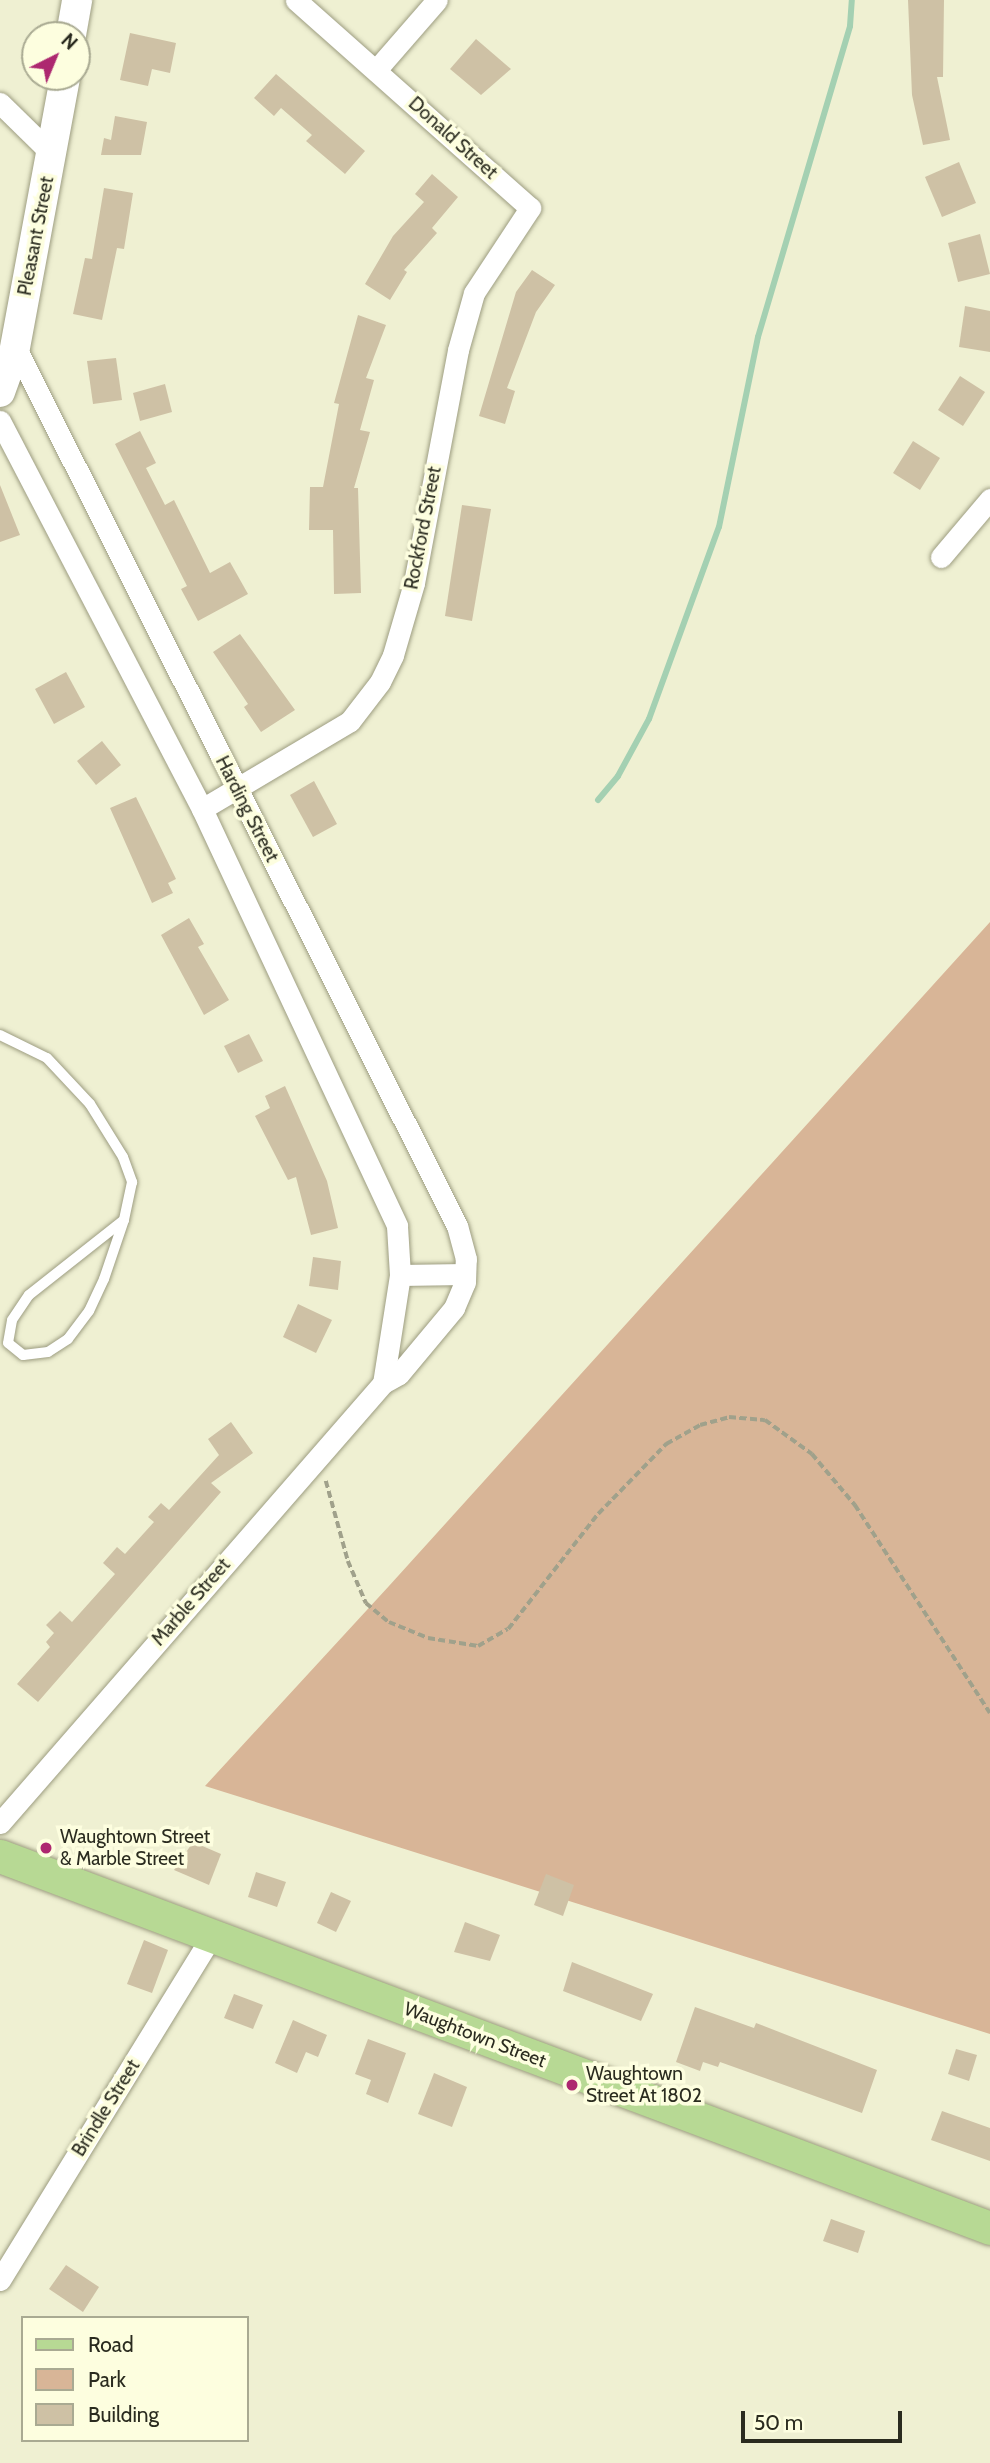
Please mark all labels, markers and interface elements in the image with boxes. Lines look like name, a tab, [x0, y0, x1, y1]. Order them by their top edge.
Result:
north arrow	[21, 21, 91, 91]
text: N	[57, 29, 82, 55]
street label: Donald Street	[404, 92, 502, 184]
street label: Pleasant Street	[13, 174, 59, 298]
street label: Rockford Street	[400, 465, 446, 591]
street label: Harding Street	[211, 752, 283, 866]
street label: Marble Street	[147, 1554, 235, 1650]
place label: Waughtown Street & Marble Street	[60, 1826, 210, 1870]
marker: Waughtown Street & Marble Street	[38, 1840, 54, 1856]
street label: Waughtown Street	[401, 1997, 549, 2073]
street label: Brindle Street	[67, 2055, 145, 2161]
place label: Waughtown Street At 1802	[586, 2063, 702, 2107]
marker: Waughtown Street At 1802	[564, 2077, 580, 2093]
legend	[21, 2316, 248, 2442]
text: Road	[88, 2332, 134, 2357]
text: Park	[88, 2367, 126, 2392]
scale bar	[745, 2396, 906, 2440]
text: Building	[88, 2402, 159, 2427]
text: 50 m	[754, 2410, 803, 2435]

